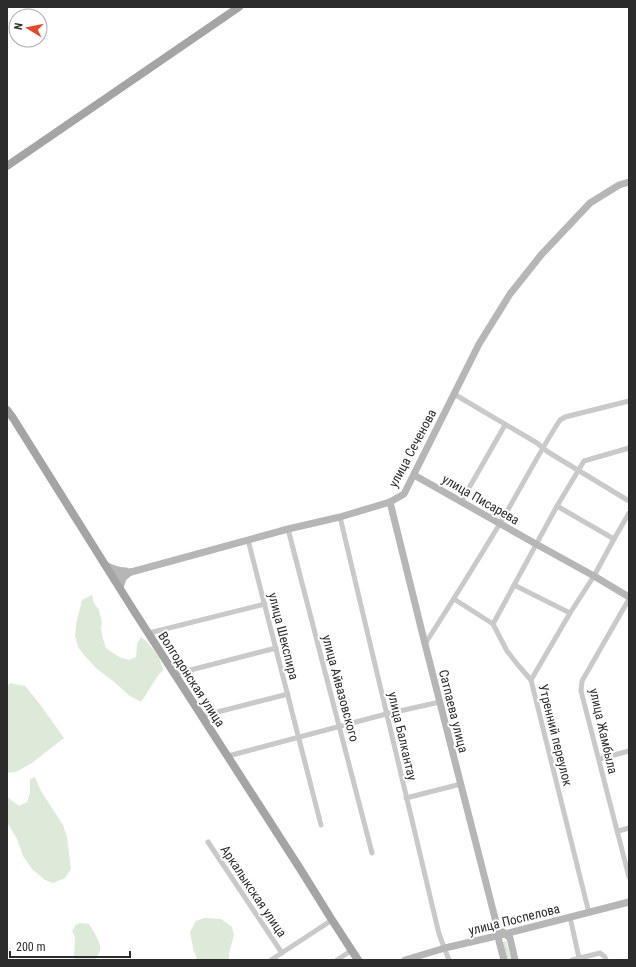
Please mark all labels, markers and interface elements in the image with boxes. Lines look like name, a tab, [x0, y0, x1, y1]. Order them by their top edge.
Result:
north arrow	[8, 8, 48, 48]
text: N	[12, 22, 26, 31]
street label: улица Сеченова	[386, 407, 439, 490]
street label: улица Писарева	[439, 471, 522, 528]
street label: улица Шекспира	[265, 591, 302, 681]
street label: Волгодонская улица	[155, 629, 228, 730]
street label: улица Айвазовского	[319, 633, 362, 743]
street label: Сатпаева улица	[436, 668, 471, 754]
street label: Утренний переулок	[536, 683, 576, 788]
street label: улица Жамбыла	[586, 687, 621, 775]
street label: улица Балкантау	[385, 690, 420, 782]
street label: Аркалыкская улица	[217, 843, 290, 940]
street label: улица Поспелова	[467, 901, 561, 938]
scale bar	[10, 933, 130, 959]
text: 200 m	[16, 940, 46, 954]

